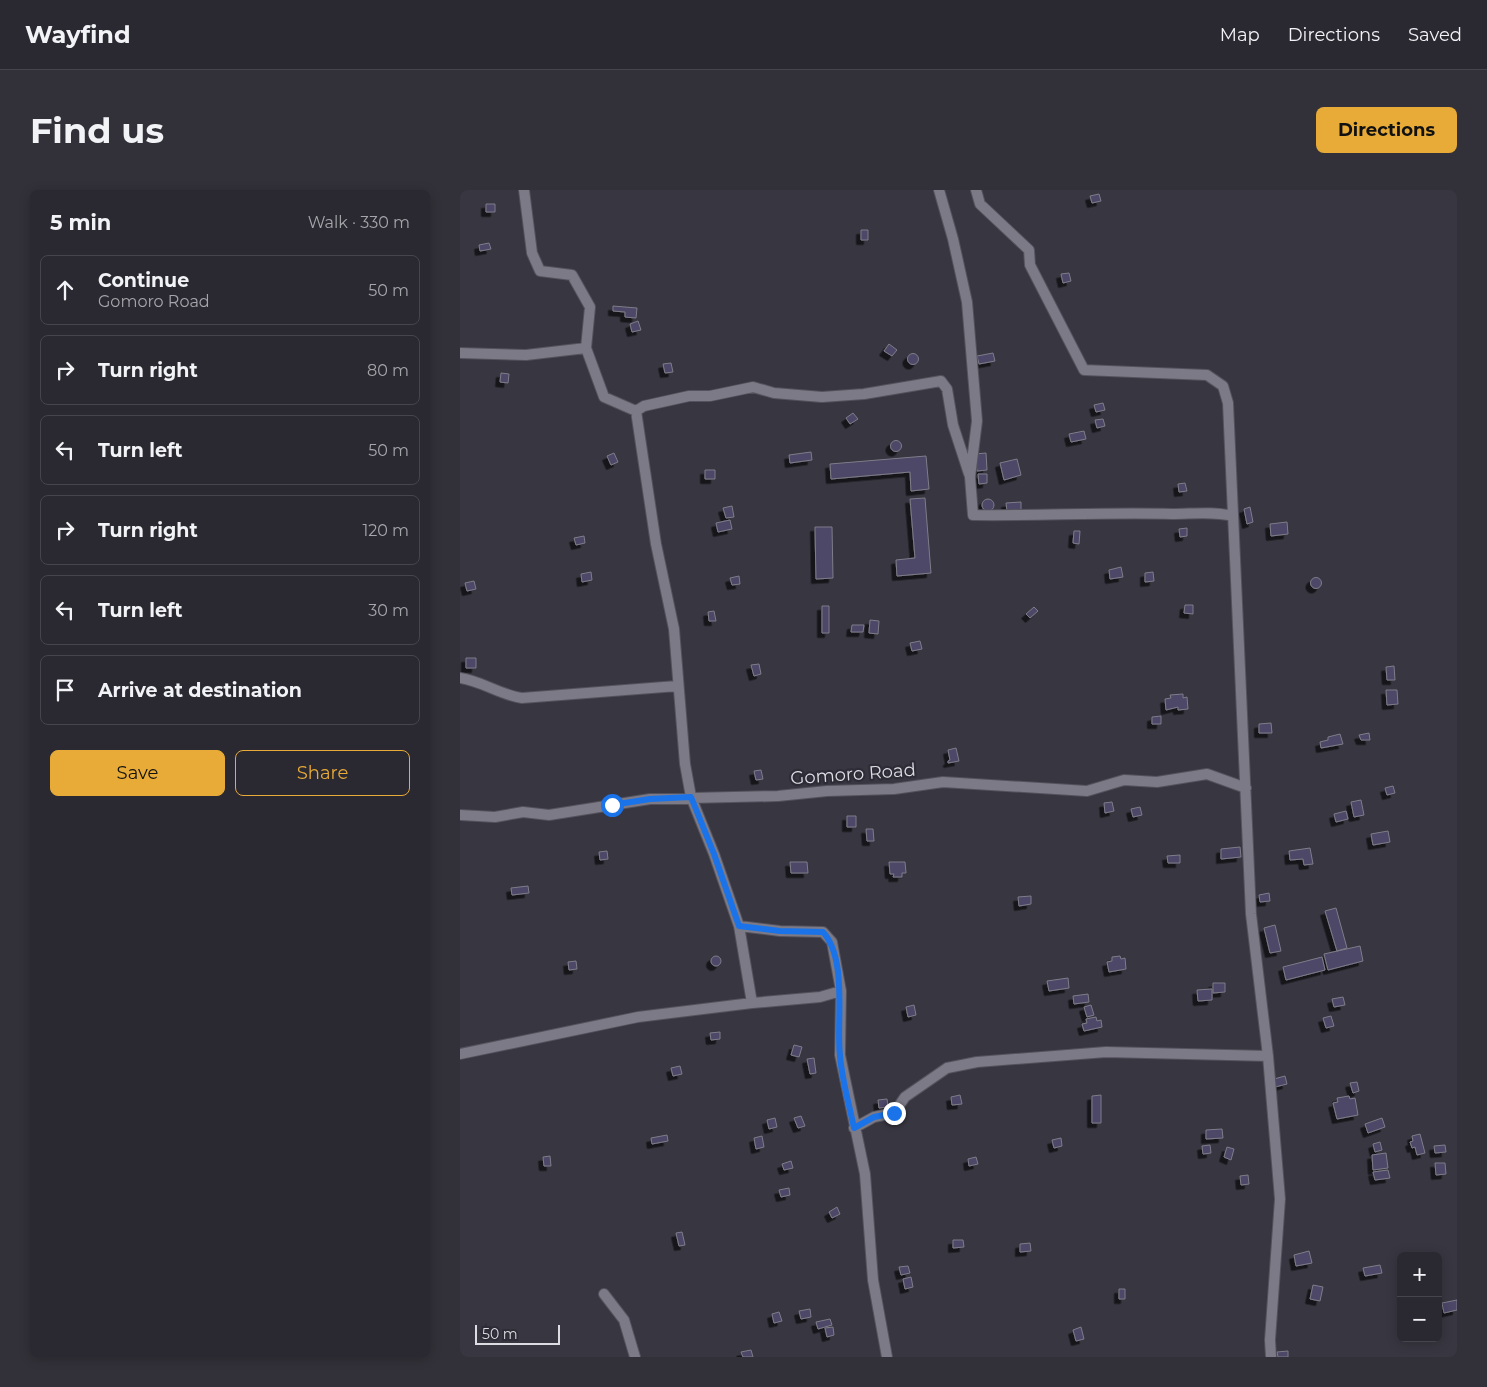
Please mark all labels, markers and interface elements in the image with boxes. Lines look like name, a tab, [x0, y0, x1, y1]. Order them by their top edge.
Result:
text: Wayfind	[25, 20, 131, 49]
text: Map	[1220, 24, 1260, 46]
text: Directions	[1288, 24, 1380, 46]
text: Saved	[1408, 24, 1462, 46]
button: Directions	[1316, 107, 1457, 153]
text: Find us	[30, 109, 164, 152]
text: 5 min	[50, 210, 111, 235]
text: Walk · 330 m	[308, 213, 410, 232]
text: Continue	[98, 269, 189, 292]
icon: ahead	[51, 276, 79, 304]
text: 50 m	[368, 281, 409, 300]
text: Gomoro Road	[98, 292, 210, 311]
icon: right	[51, 356, 79, 384]
text: Turn right	[98, 359, 198, 382]
text: 80 m	[367, 361, 409, 380]
icon: left	[51, 436, 79, 464]
text: Turn left	[98, 439, 183, 462]
text: 50 m	[368, 441, 409, 460]
icon: right	[51, 516, 79, 544]
text: Turn right	[98, 519, 198, 542]
text: 120 m	[362, 521, 409, 540]
icon: left	[51, 596, 79, 624]
text: Turn left	[98, 599, 183, 622]
text: 30 m	[368, 601, 409, 620]
icon: arrive	[51, 676, 79, 704]
text: Arrive at destination	[98, 679, 302, 702]
button: Save	[50, 750, 225, 796]
button: Share	[235, 750, 410, 796]
street label: Gomoro Road	[790, 759, 916, 789]
route start	[601, 794, 624, 817]
route end	[883, 1102, 906, 1125]
map controls	[1397, 1252, 1442, 1342]
button: +	[1397, 1252, 1442, 1297]
button: −	[1397, 1297, 1442, 1342]
scale bar	[475, 1322, 560, 1345]
text: 50 m	[482, 1325, 518, 1343]

